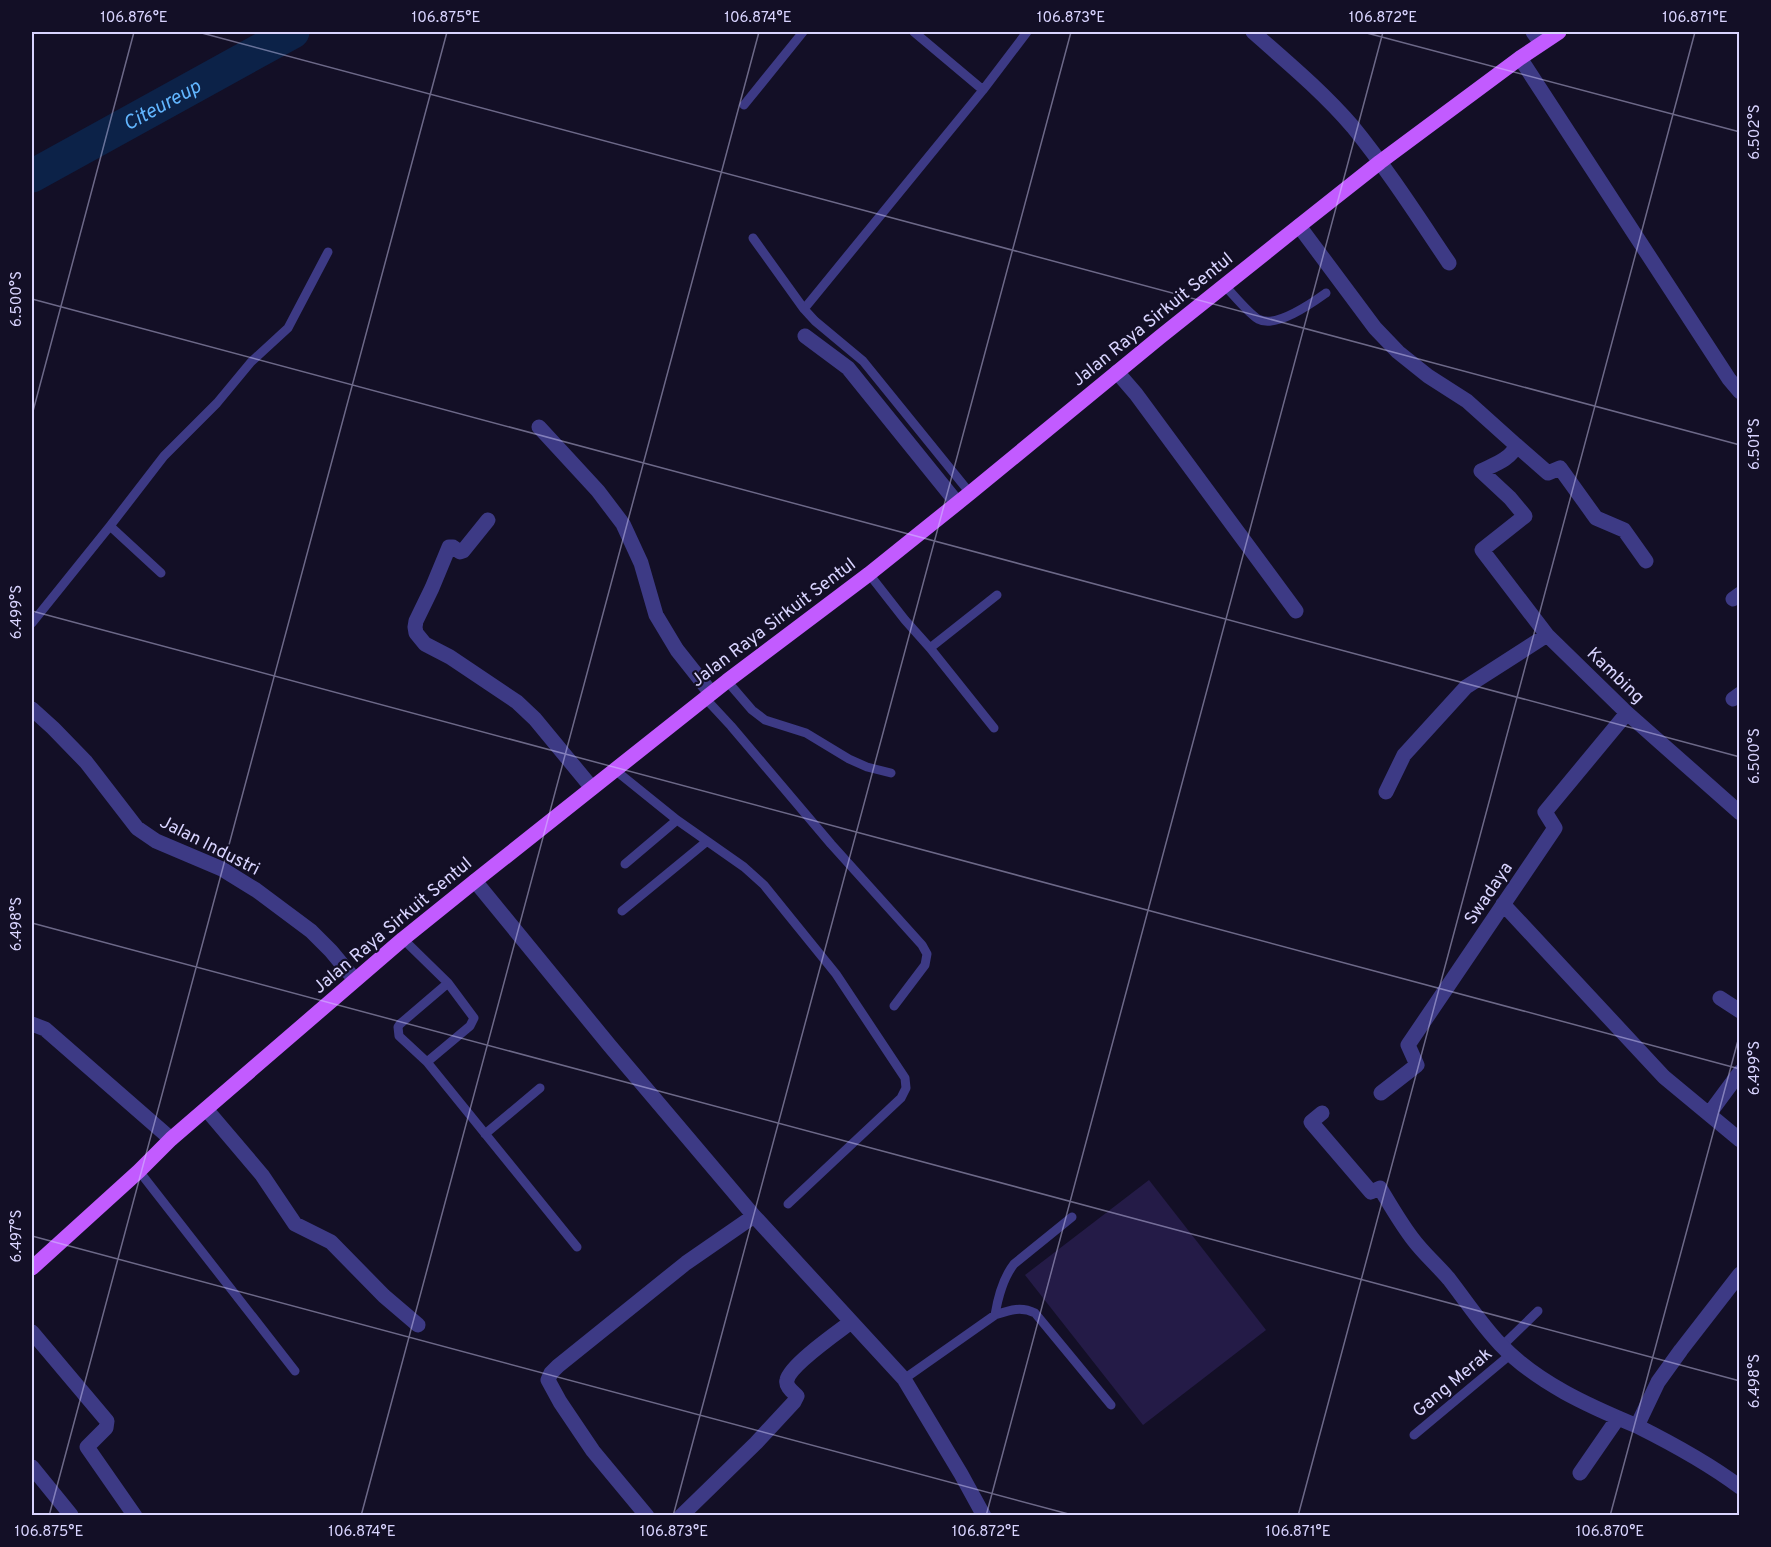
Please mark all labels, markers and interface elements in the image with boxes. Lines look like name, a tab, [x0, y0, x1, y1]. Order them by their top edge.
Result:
text: 106.876°E	[100, 9, 168, 28]
text: 106.875°E	[412, 9, 480, 28]
text: 106.874°E	[724, 9, 792, 28]
text: 106.873°E	[1037, 9, 1105, 28]
text: 106.872°E	[1349, 9, 1417, 28]
text: 106.871°E	[1662, 9, 1728, 28]
water label: Citeureup	[119, 74, 206, 138]
text: 6.502°S	[1746, 104, 1765, 160]
street label: Jalan Raya Sirkuit Sentul	[1068, 248, 1238, 392]
text: 6.500°S	[8, 271, 27, 327]
text: 6.501°S	[1746, 418, 1765, 470]
street label: Jalan Raya Sirkuit Sentul	[687, 554, 861, 693]
text: 6.499°S	[8, 585, 27, 639]
street label: Kambing	[1581, 643, 1649, 709]
text: 6.500°S	[1746, 728, 1765, 784]
street label: Jalan Industri	[155, 811, 263, 881]
street label: Jalan Raya Sirkuit Sentul	[309, 853, 477, 1000]
street label: Swadaya	[1460, 858, 1519, 930]
text: 6.498°S	[8, 897, 27, 951]
text: 6.499°S	[1746, 1041, 1765, 1095]
text: 6.497°S	[8, 1210, 27, 1262]
street label: Gang Merak	[1408, 1343, 1497, 1423]
text: 6.498°S	[1746, 1354, 1765, 1408]
text: 106.875°E	[15, 1523, 83, 1542]
text: 106.874°E	[328, 1523, 396, 1542]
text: 106.873°E	[640, 1523, 708, 1542]
text: 106.872°E	[952, 1523, 1020, 1542]
text: 106.871°E	[1265, 1523, 1331, 1542]
text: 106.870°E	[1576, 1523, 1644, 1542]

